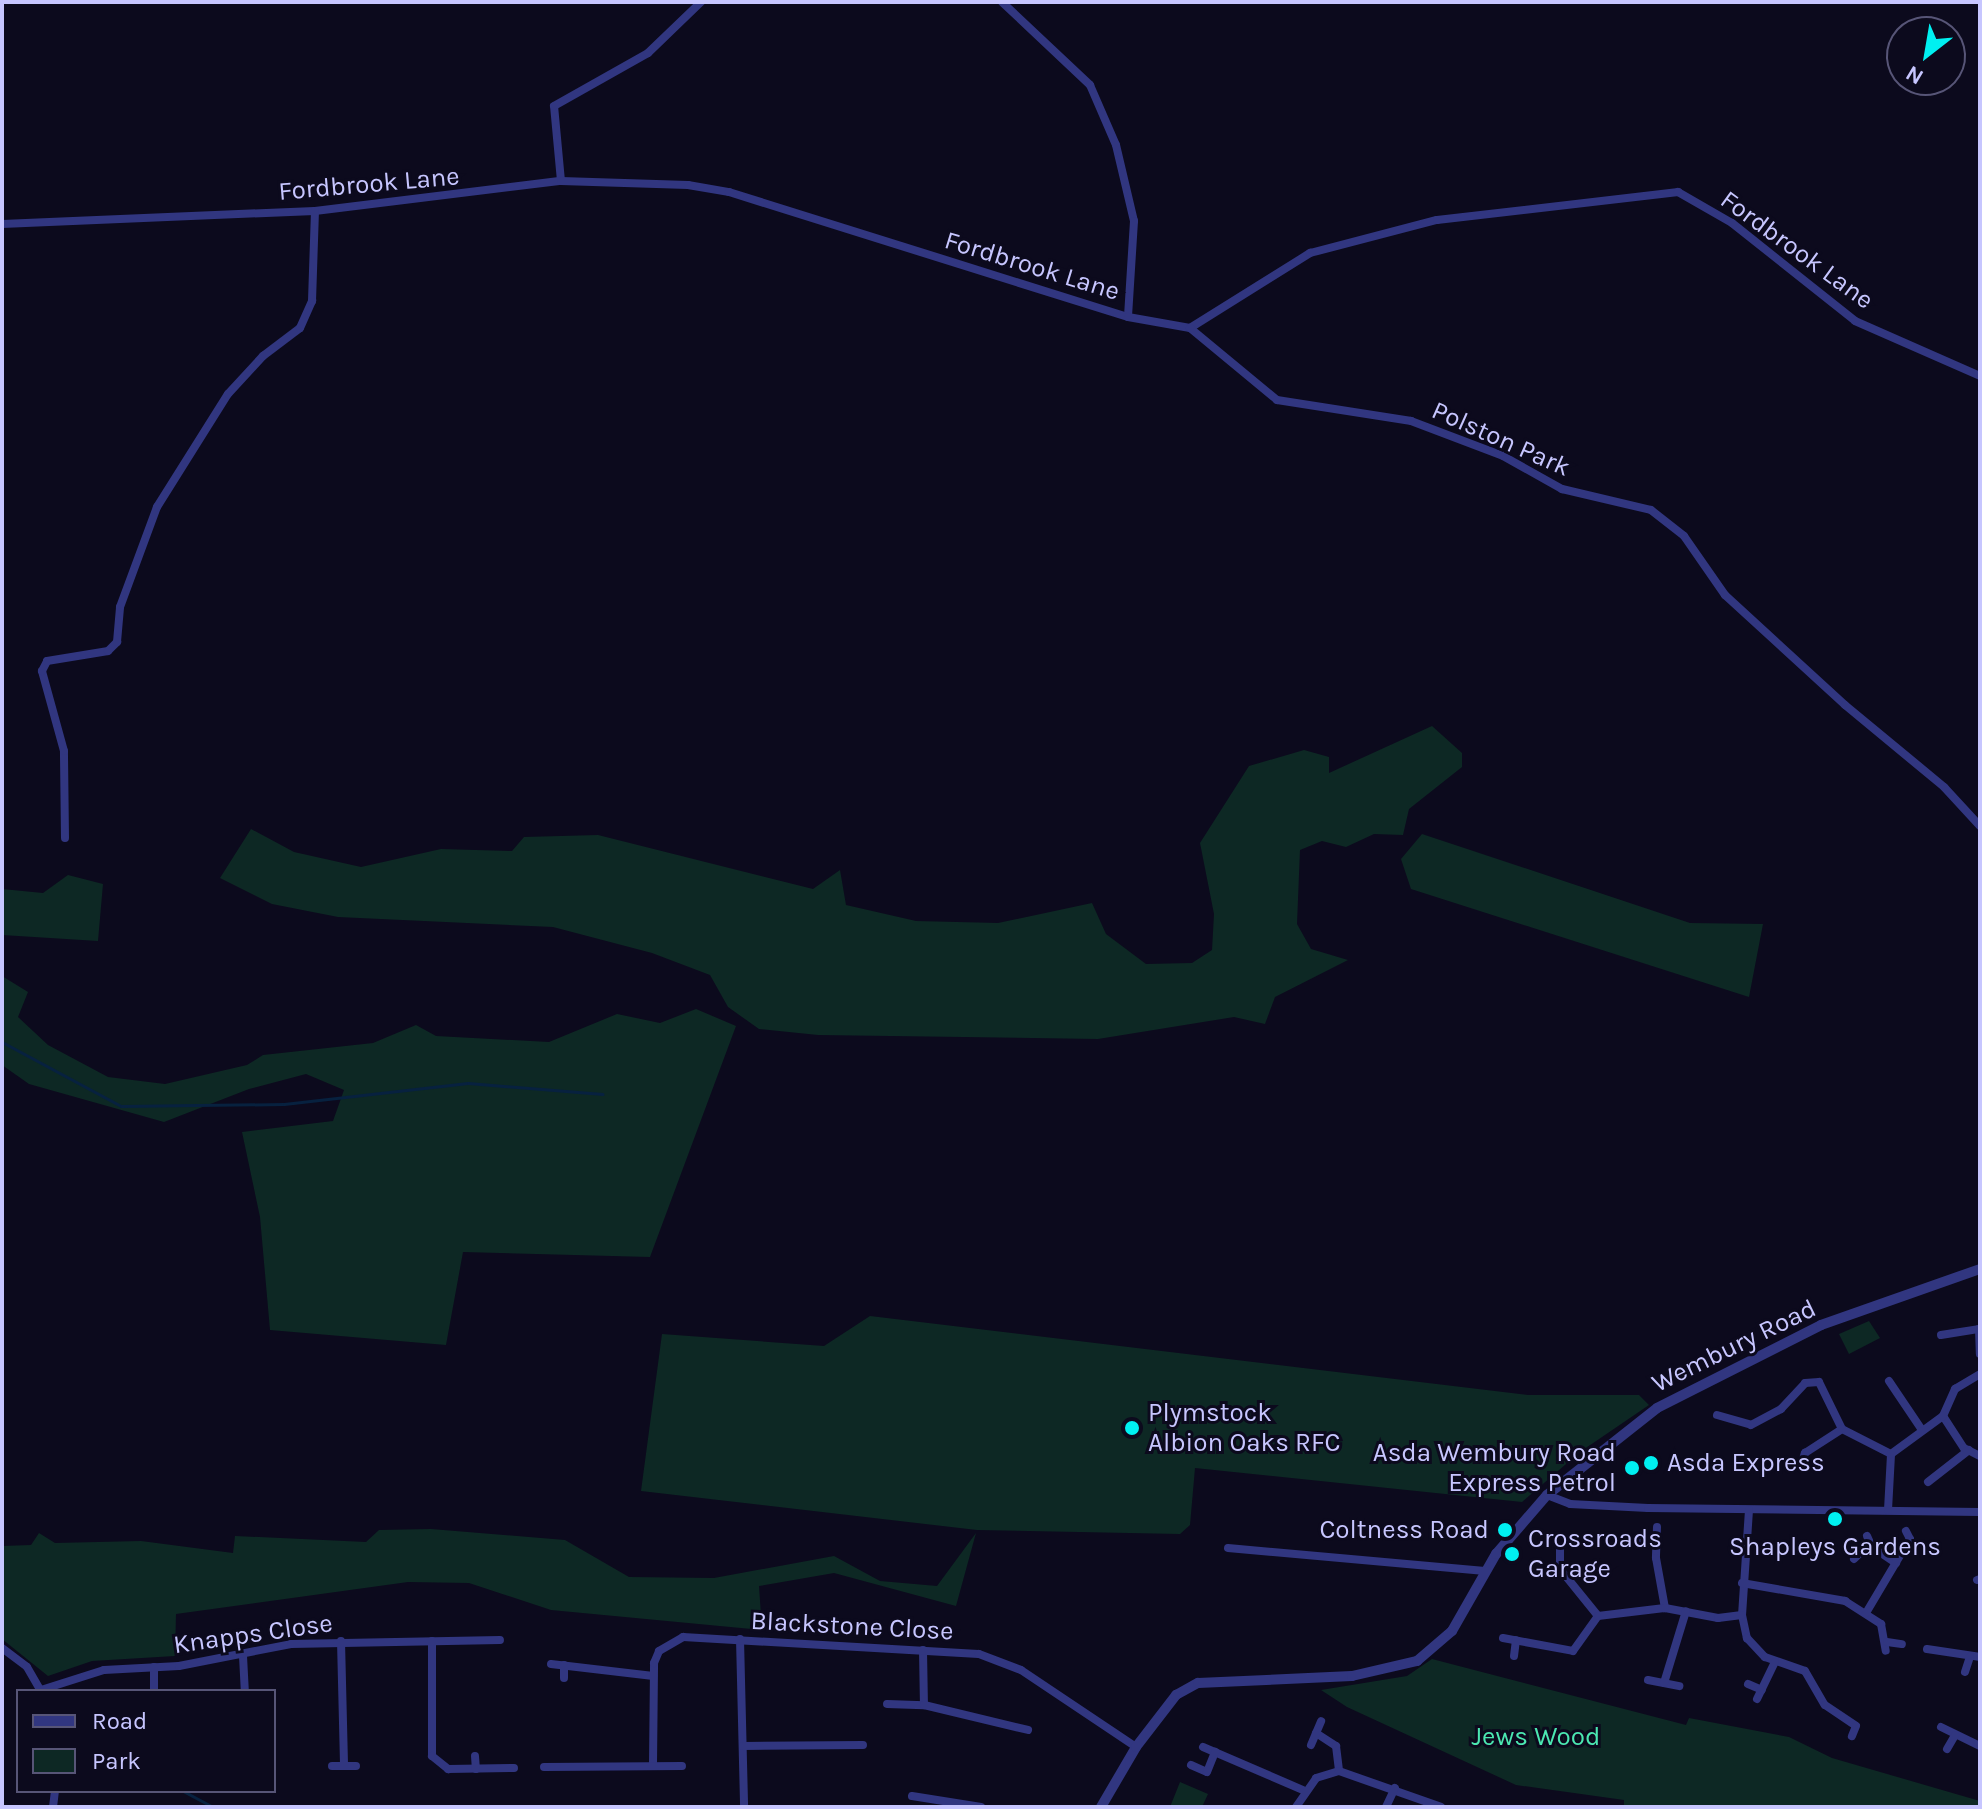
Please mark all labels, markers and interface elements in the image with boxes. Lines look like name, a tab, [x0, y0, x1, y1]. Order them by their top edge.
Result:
north arrow	[1886, 16, 1966, 96]
text: N	[1901, 60, 1928, 90]
street label: Fordbrook Lane	[277, 161, 461, 207]
street label: Fordbrook Lane	[1714, 184, 1880, 316]
street label: Fordbrook Lane	[941, 225, 1123, 307]
street label: Polston Park	[1427, 395, 1575, 483]
street label: Wembury Road	[1647, 1293, 1821, 1399]
place label: Plymstock Albion Oaks RFC	[1148, 1397, 1341, 1458]
marker: Plymstock Albion Oaks RFC	[1123, 1419, 1141, 1437]
place label: Asda Wembury Road Express Petrol	[1373, 1437, 1616, 1498]
place label: Asda Express	[1667, 1447, 1825, 1479]
marker: Asda Express	[1642, 1454, 1660, 1472]
marker: Asda Wembury Road Express Petrol	[1623, 1459, 1641, 1477]
marker: Shapleys Gardens	[1826, 1510, 1844, 1528]
place label: Coltness Road	[1319, 1514, 1489, 1546]
marker: Coltness Road	[1496, 1521, 1514, 1539]
place label: Crossroads Garage	[1528, 1523, 1662, 1584]
place label: Shapleys Gardens	[1729, 1531, 1941, 1563]
marker: Crossroads Garage	[1503, 1545, 1521, 1563]
street label: Blackstone Close	[750, 1605, 954, 1647]
street label: Knapps Close	[171, 1607, 335, 1661]
legend	[16, 1689, 276, 1793]
text: Road	[92, 1707, 147, 1735]
park label: Jews Wood	[1472, 1721, 1600, 1753]
text: Park	[92, 1747, 141, 1775]

